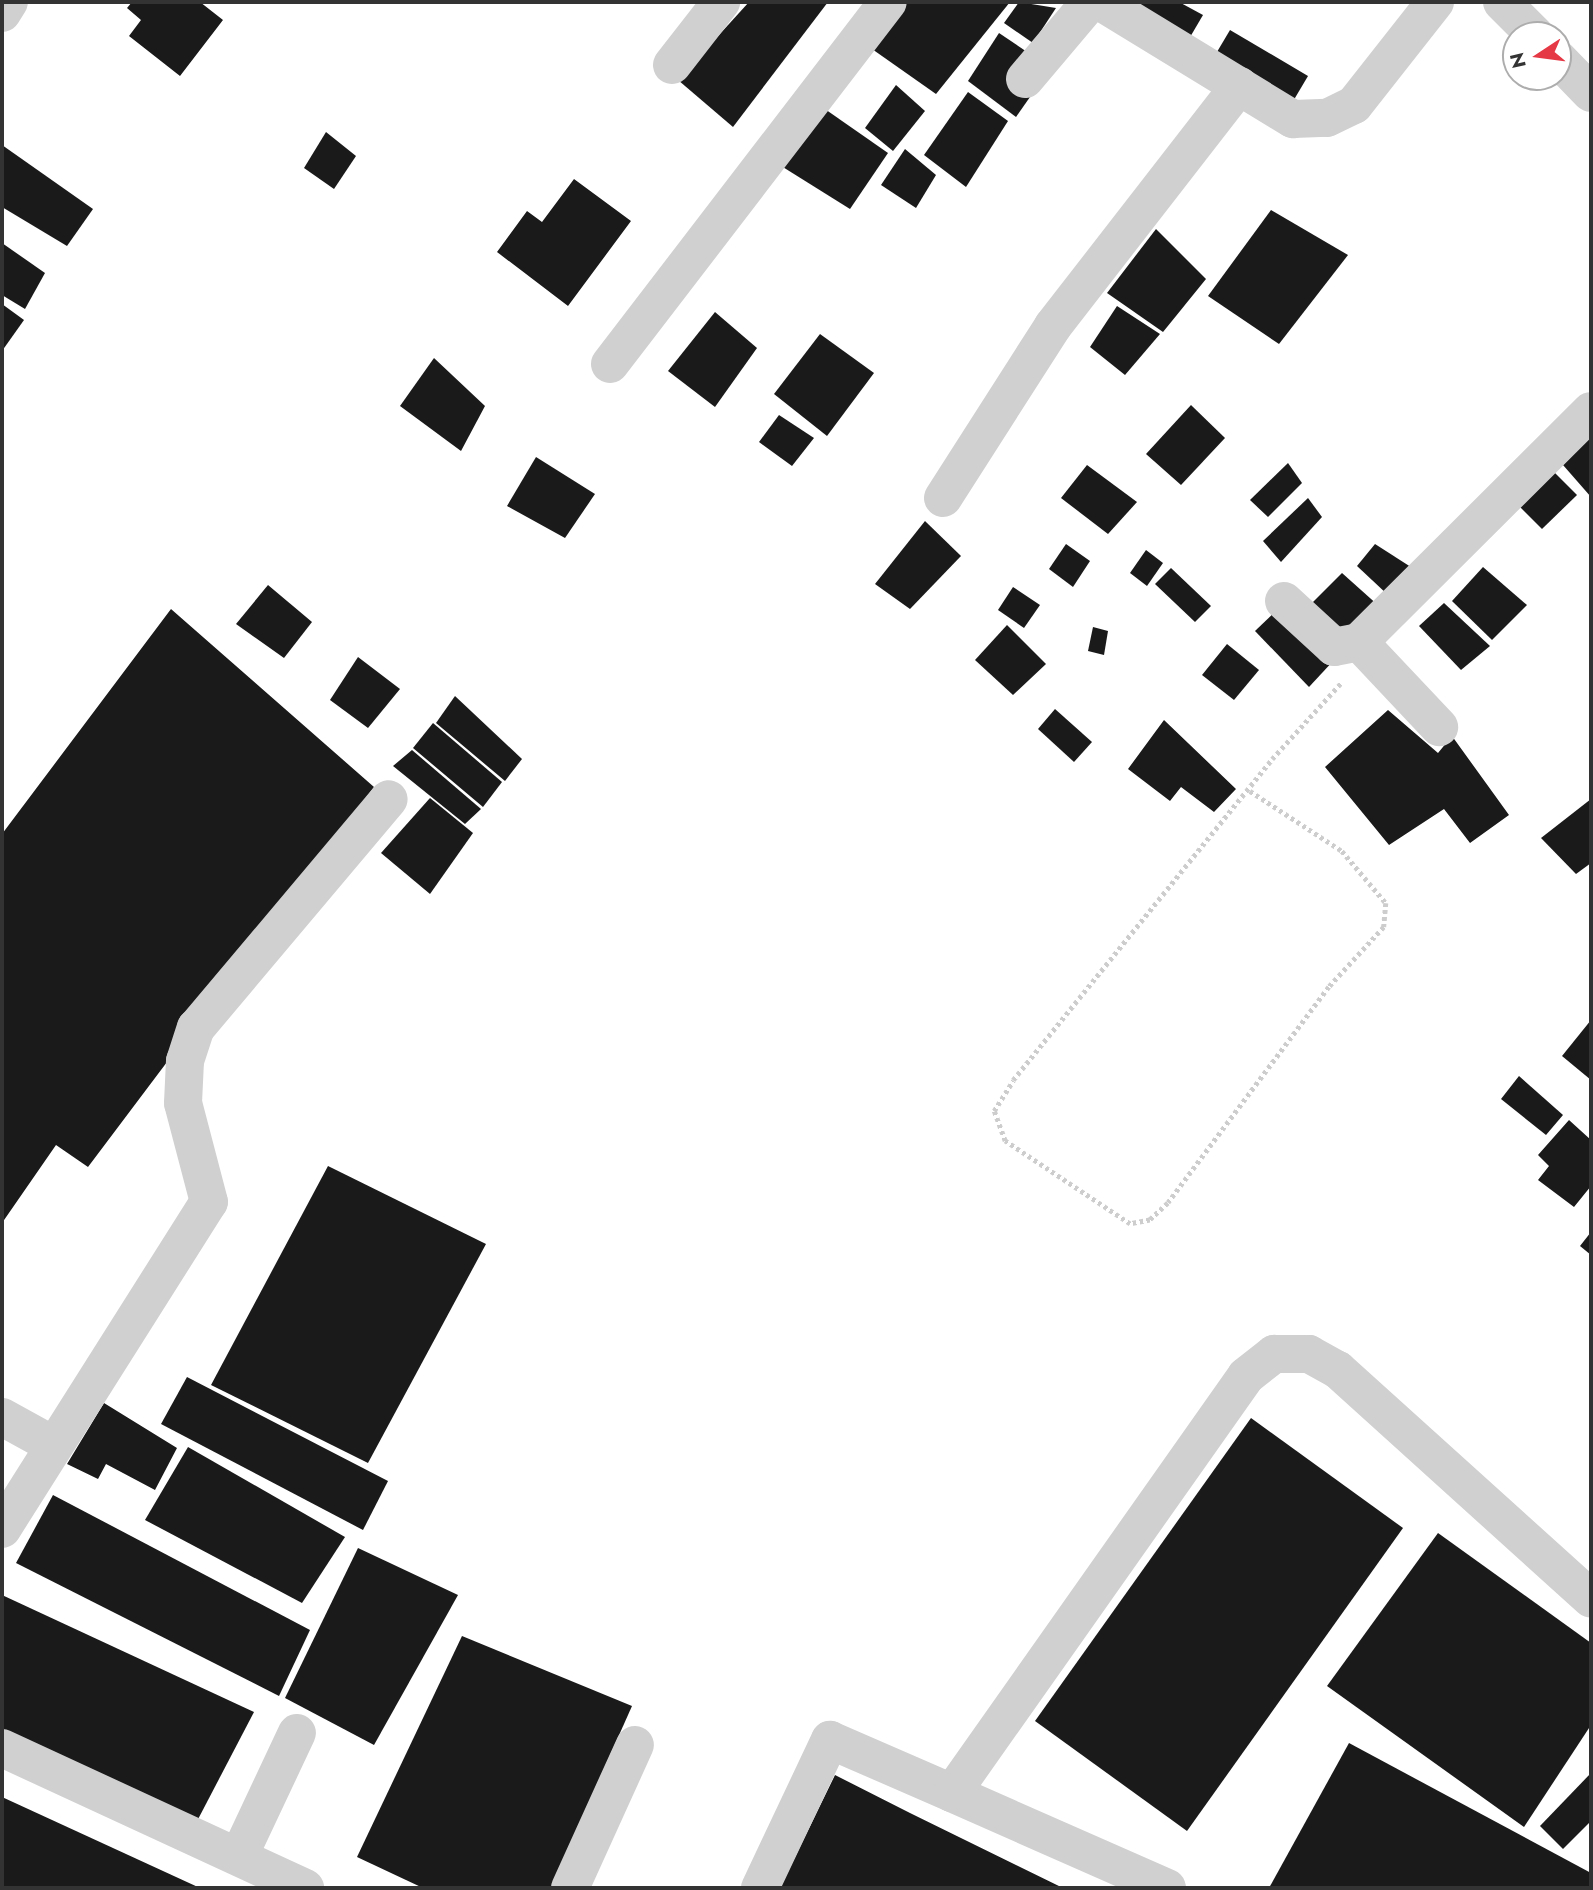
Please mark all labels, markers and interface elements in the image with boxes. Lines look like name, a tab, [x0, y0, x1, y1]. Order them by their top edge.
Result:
north arrow	[1502, 21, 1572, 91]
text: N	[1503, 50, 1533, 71]

